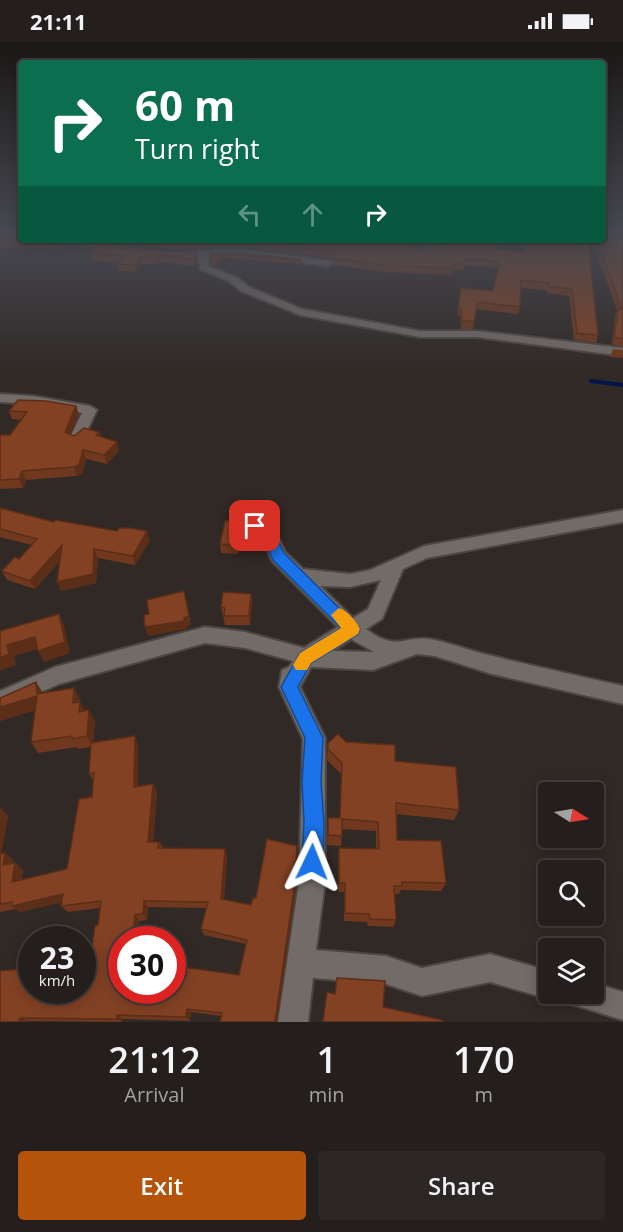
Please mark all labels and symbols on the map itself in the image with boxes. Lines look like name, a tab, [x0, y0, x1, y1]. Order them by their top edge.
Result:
pin	[229, 500, 280, 551]
north arrow	[538, 782, 604, 848]
position arrow	[280, 830, 344, 894]
speed limit sign: 30	[108, 926, 186, 1004]

